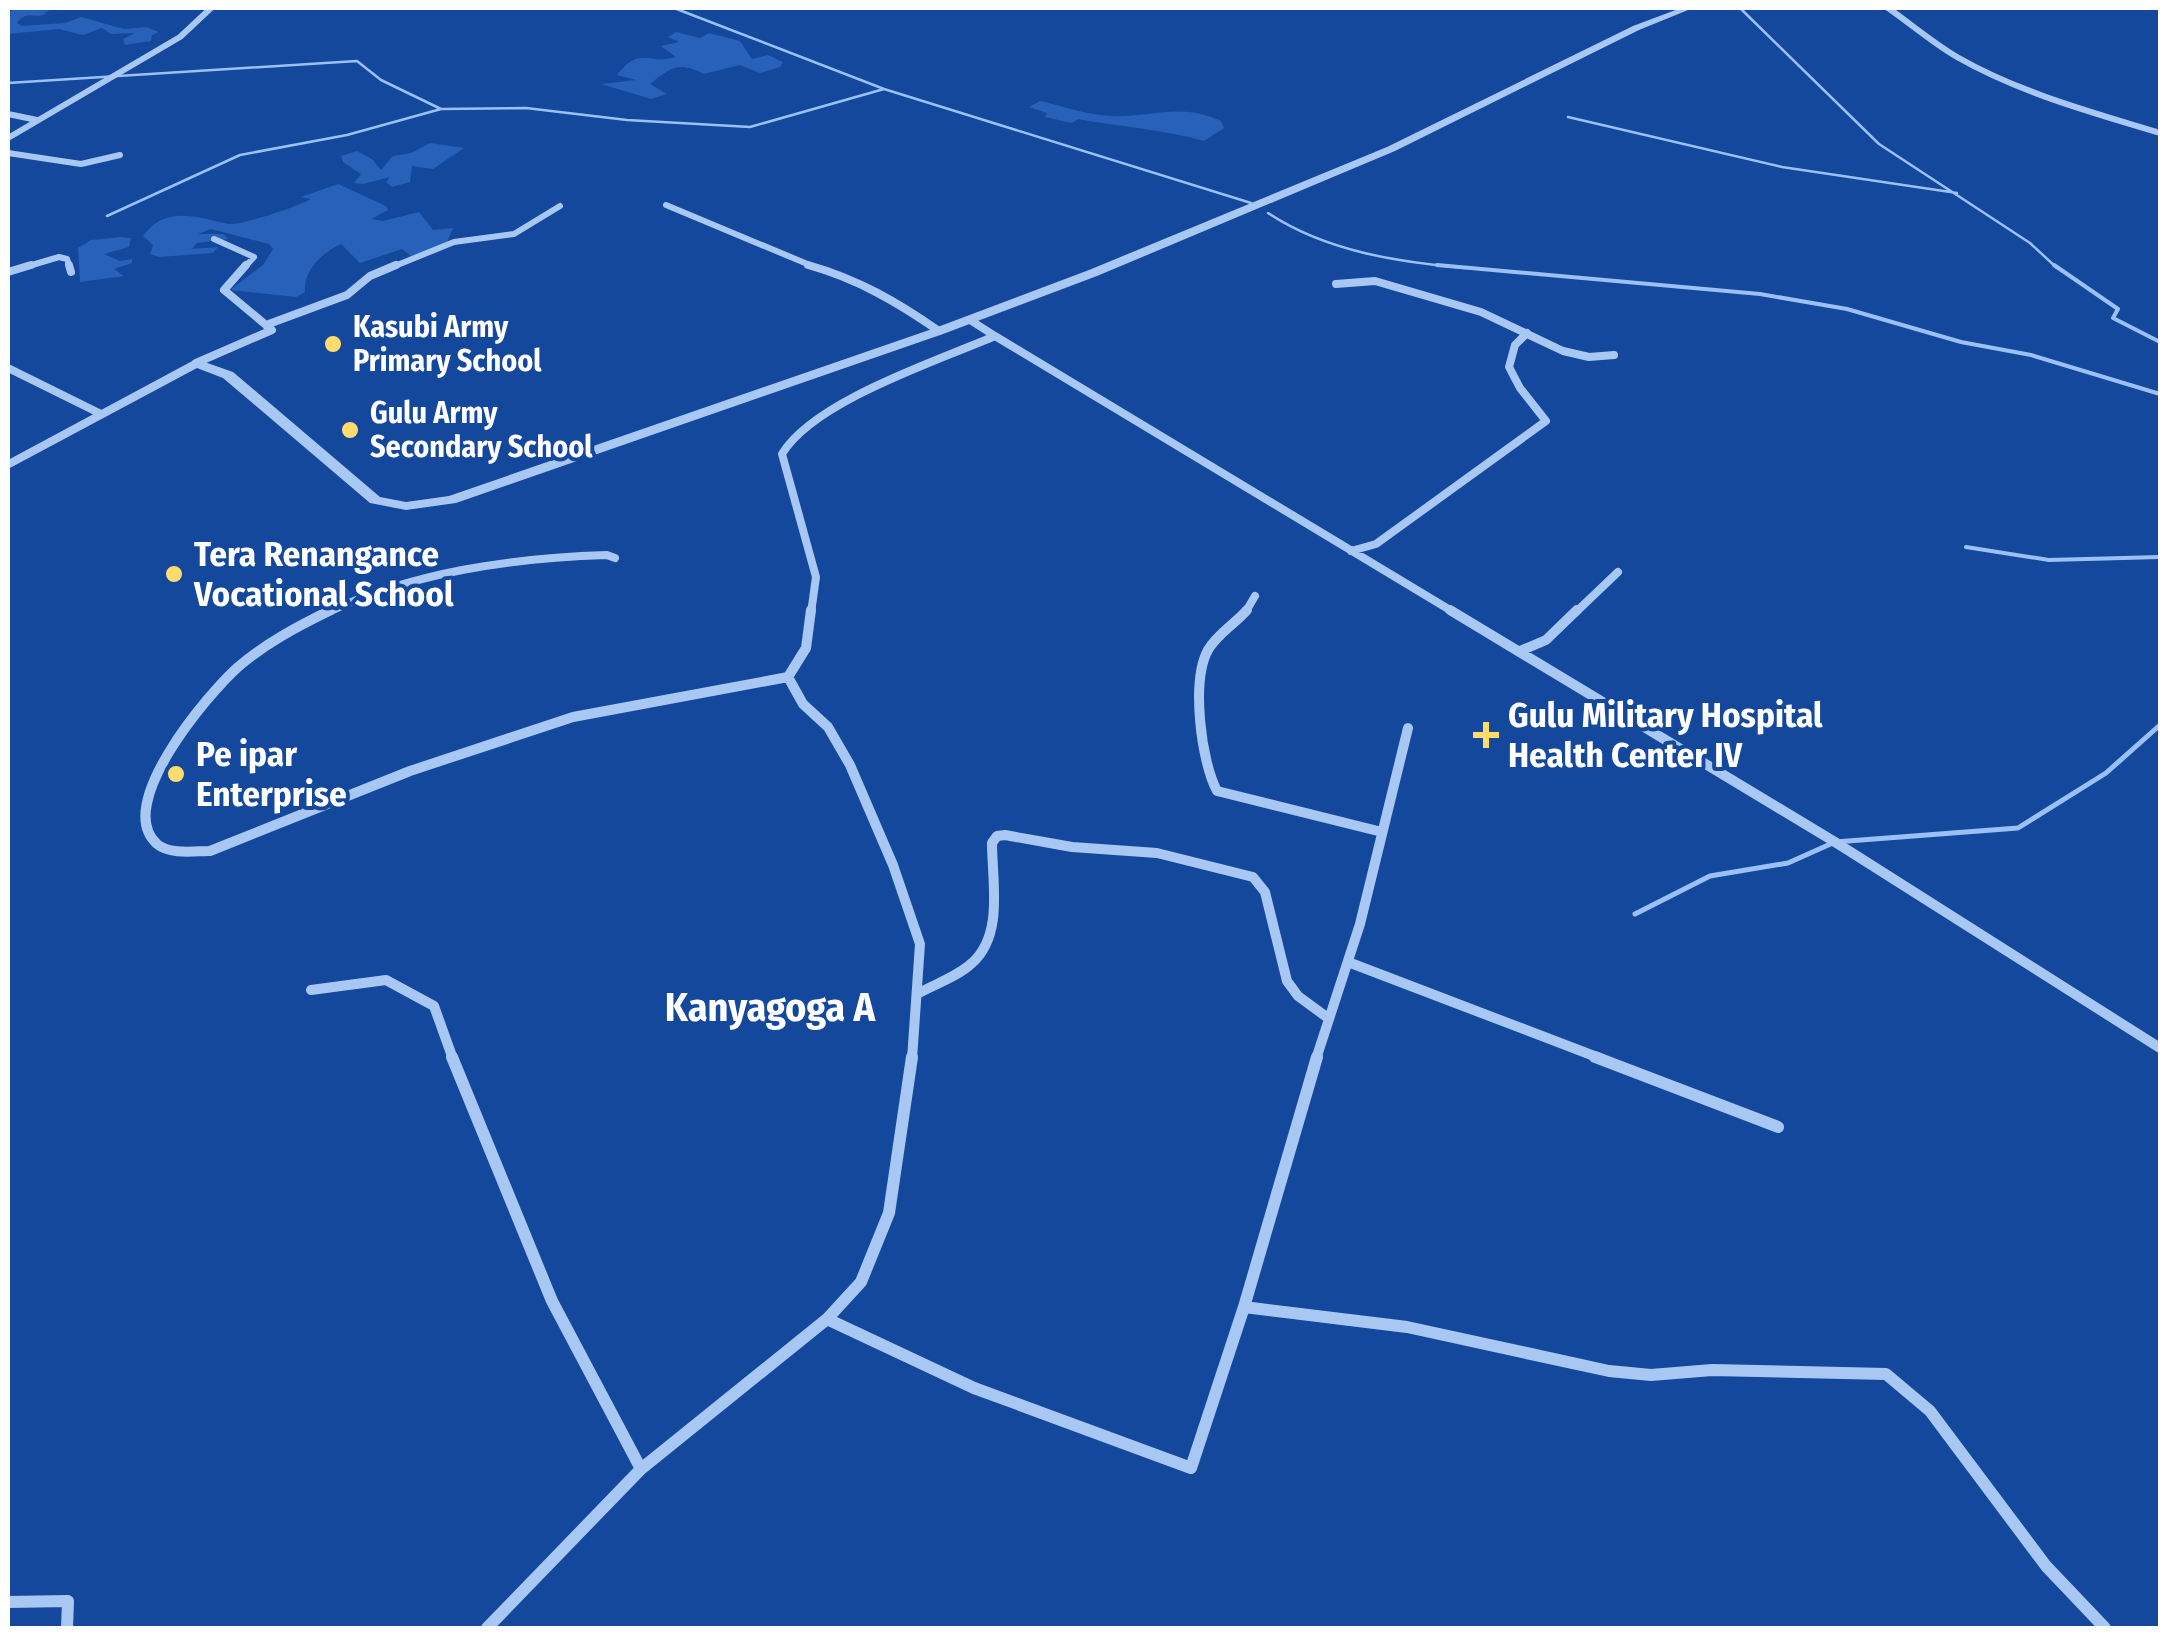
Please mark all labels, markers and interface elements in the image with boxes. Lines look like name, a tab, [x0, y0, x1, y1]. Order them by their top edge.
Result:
place label: Kasubi Army Primary School	[353, 309, 542, 379]
marker: Kasubi Army Primary School	[322, 333, 344, 355]
place label: Gulu Army Secondary School	[370, 395, 593, 465]
marker: Gulu Army Secondary School	[339, 419, 361, 441]
place label: Tera Renangance Vocational School	[193, 533, 454, 615]
marker: Tera Renangance Vocational School	[163, 563, 185, 585]
place label: Gulu Military Hospital Health Center IV	[1508, 694, 1823, 776]
marker: Gulu Military Hospital Health Center IV	[1473, 722, 1499, 748]
place label: Pe ipar Enterprise	[196, 733, 347, 815]
marker: Pe ipar Enterprise	[165, 763, 187, 785]
district label: Kanyagoga A	[665, 984, 877, 1032]

